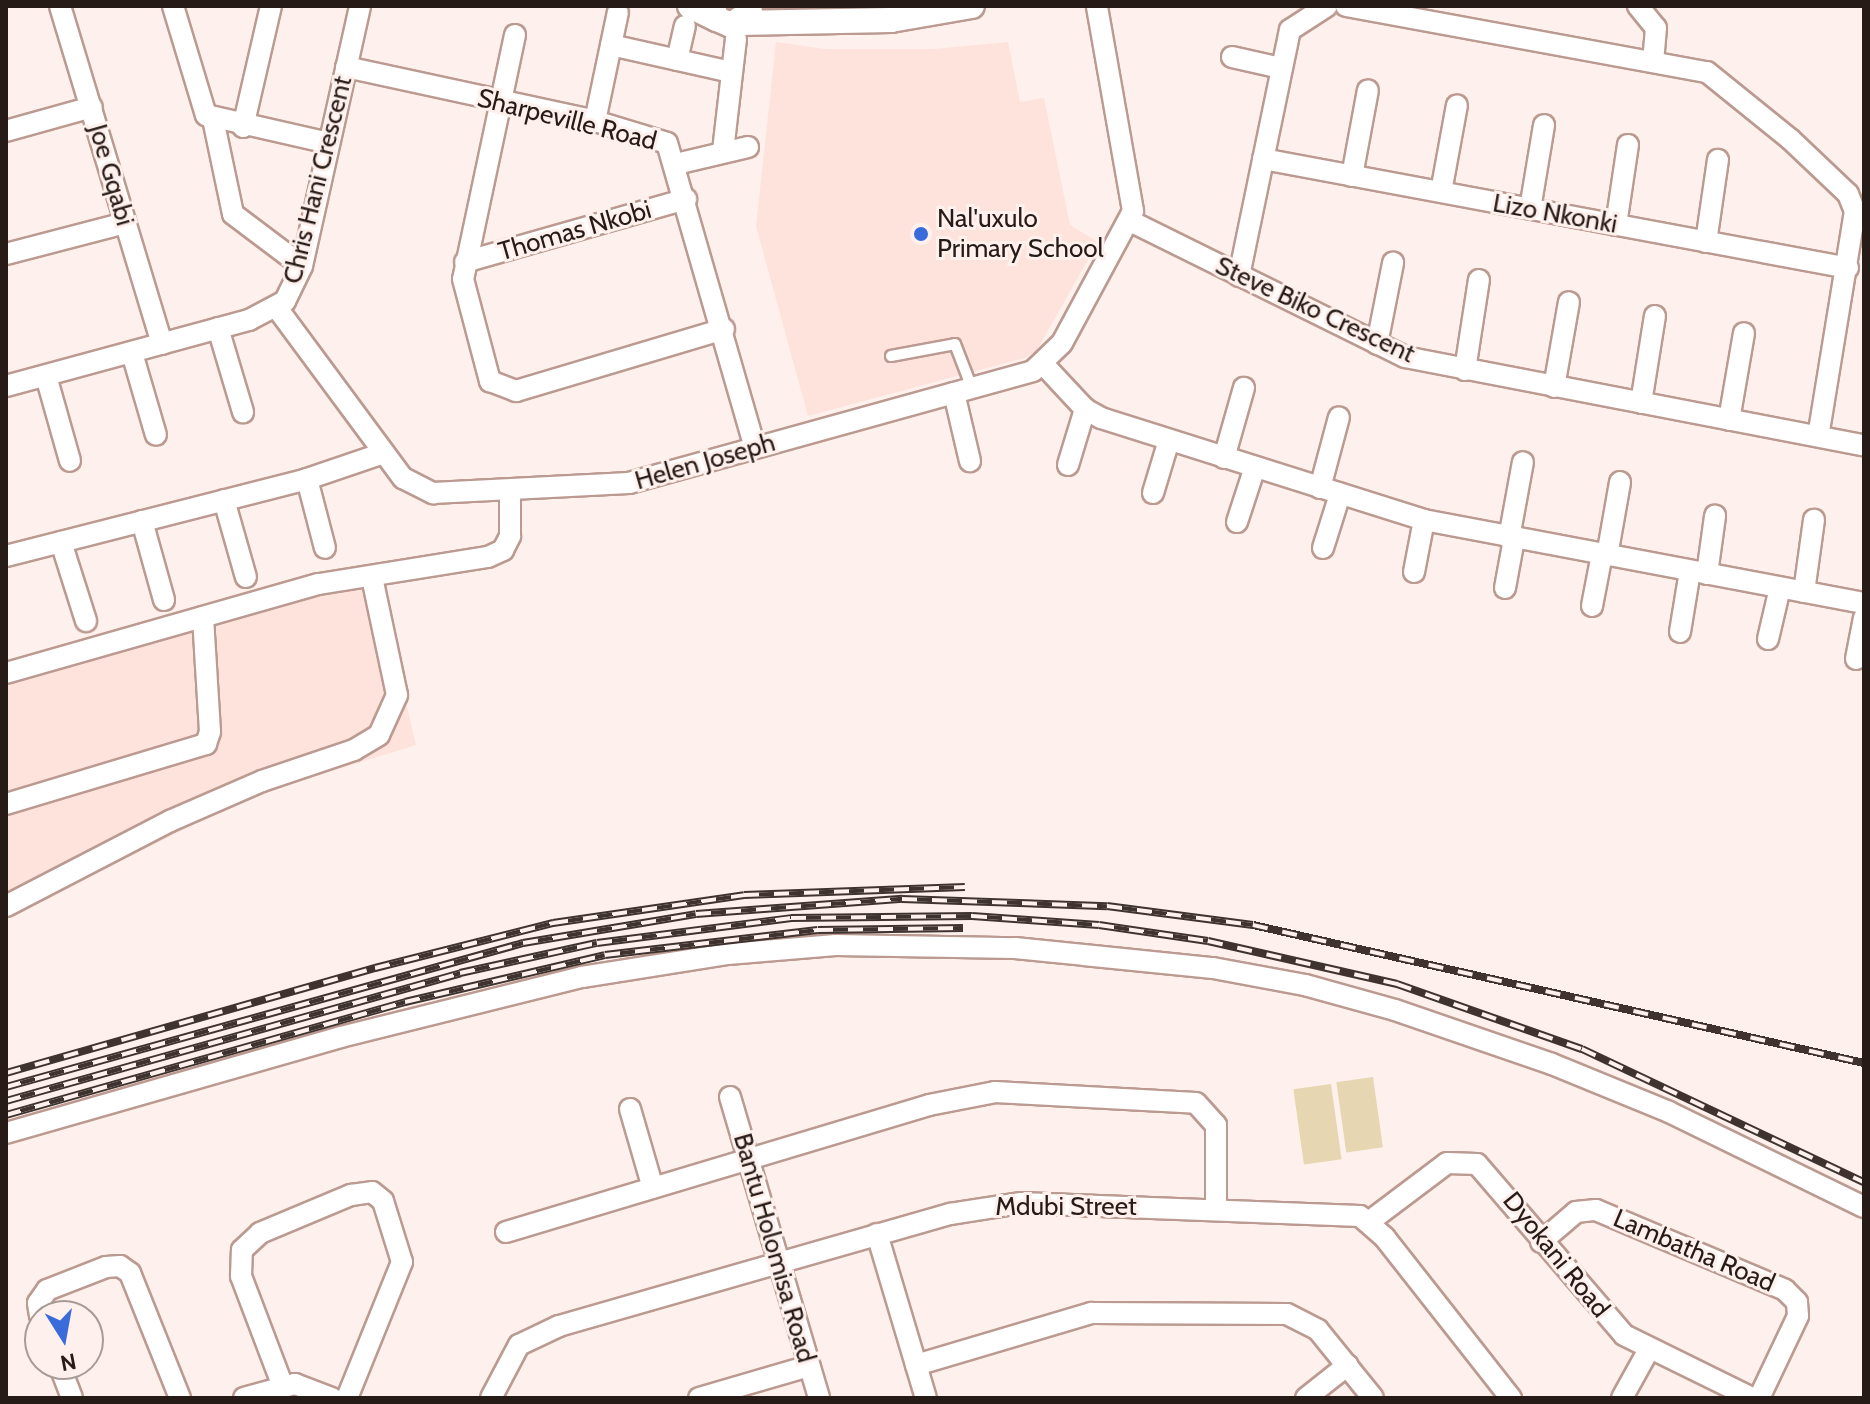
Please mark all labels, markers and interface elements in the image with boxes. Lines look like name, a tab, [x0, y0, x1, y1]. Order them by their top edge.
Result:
street label: Chris Hani Crescent	[277, 73, 359, 287]
street label: Sharpeville Road	[474, 83, 660, 157]
street label: Joe Gqabi	[82, 121, 140, 229]
street label: Lizo Nkonki	[1490, 188, 1620, 240]
street label: Thomas Nkobi	[495, 194, 655, 268]
place label: Nal'uxulo Primary School	[937, 203, 1104, 264]
marker: Nal'uxulo Primary School	[912, 225, 930, 243]
street label: Steve Biko Crescent	[1210, 250, 1420, 370]
street label: Helen Joseph	[631, 427, 779, 497]
street label: Bantu Holomisa Road	[726, 1130, 822, 1366]
street label: Dyokani Road	[1496, 1186, 1616, 1324]
street label: Mdubi Street	[995, 1191, 1137, 1223]
street label: Lambatha Road	[1608, 1203, 1780, 1299]
north arrow	[24, 1300, 104, 1380]
text: N	[58, 1347, 79, 1377]

